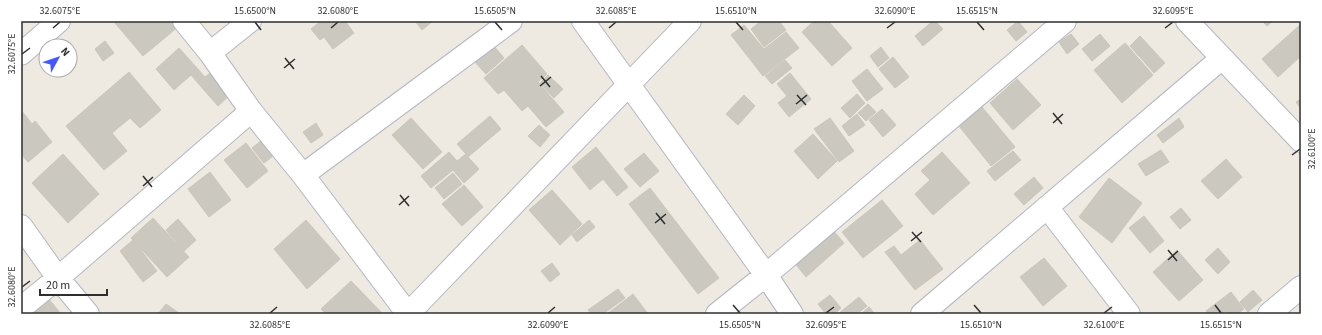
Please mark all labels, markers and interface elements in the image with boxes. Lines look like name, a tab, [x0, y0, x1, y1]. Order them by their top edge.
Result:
text: 32.6075°E	[40, 4, 80, 18]
text: 15.6500°N	[234, 4, 276, 18]
text: 32.6080°E	[318, 4, 358, 18]
text: 15.6505°N	[474, 4, 516, 18]
text: 32.6085°E	[596, 4, 636, 18]
text: 15.6510°N	[715, 4, 757, 18]
text: 32.6090°E	[875, 4, 915, 18]
text: 15.6515°N	[956, 4, 998, 18]
text: 32.6095°E	[1153, 4, 1193, 18]
text: 32.6075°E	[5, 34, 19, 74]
north arrow	[38, 38, 78, 78]
text: N	[57, 44, 73, 60]
text: 32.6100°E	[1305, 129, 1319, 169]
text: 32.6080°E	[5, 267, 19, 307]
scale bar	[40, 271, 107, 297]
text: 20 m	[46, 277, 70, 294]
text: 32.6085°E	[250, 318, 290, 332]
text: 32.6090°E	[528, 318, 568, 332]
text: 15.6505°N	[719, 318, 761, 332]
text: 32.6095°E	[806, 318, 846, 332]
text: 15.6510°N	[960, 318, 1002, 332]
text: 32.6100°E	[1084, 318, 1124, 332]
text: 15.6515°N	[1200, 318, 1242, 332]

